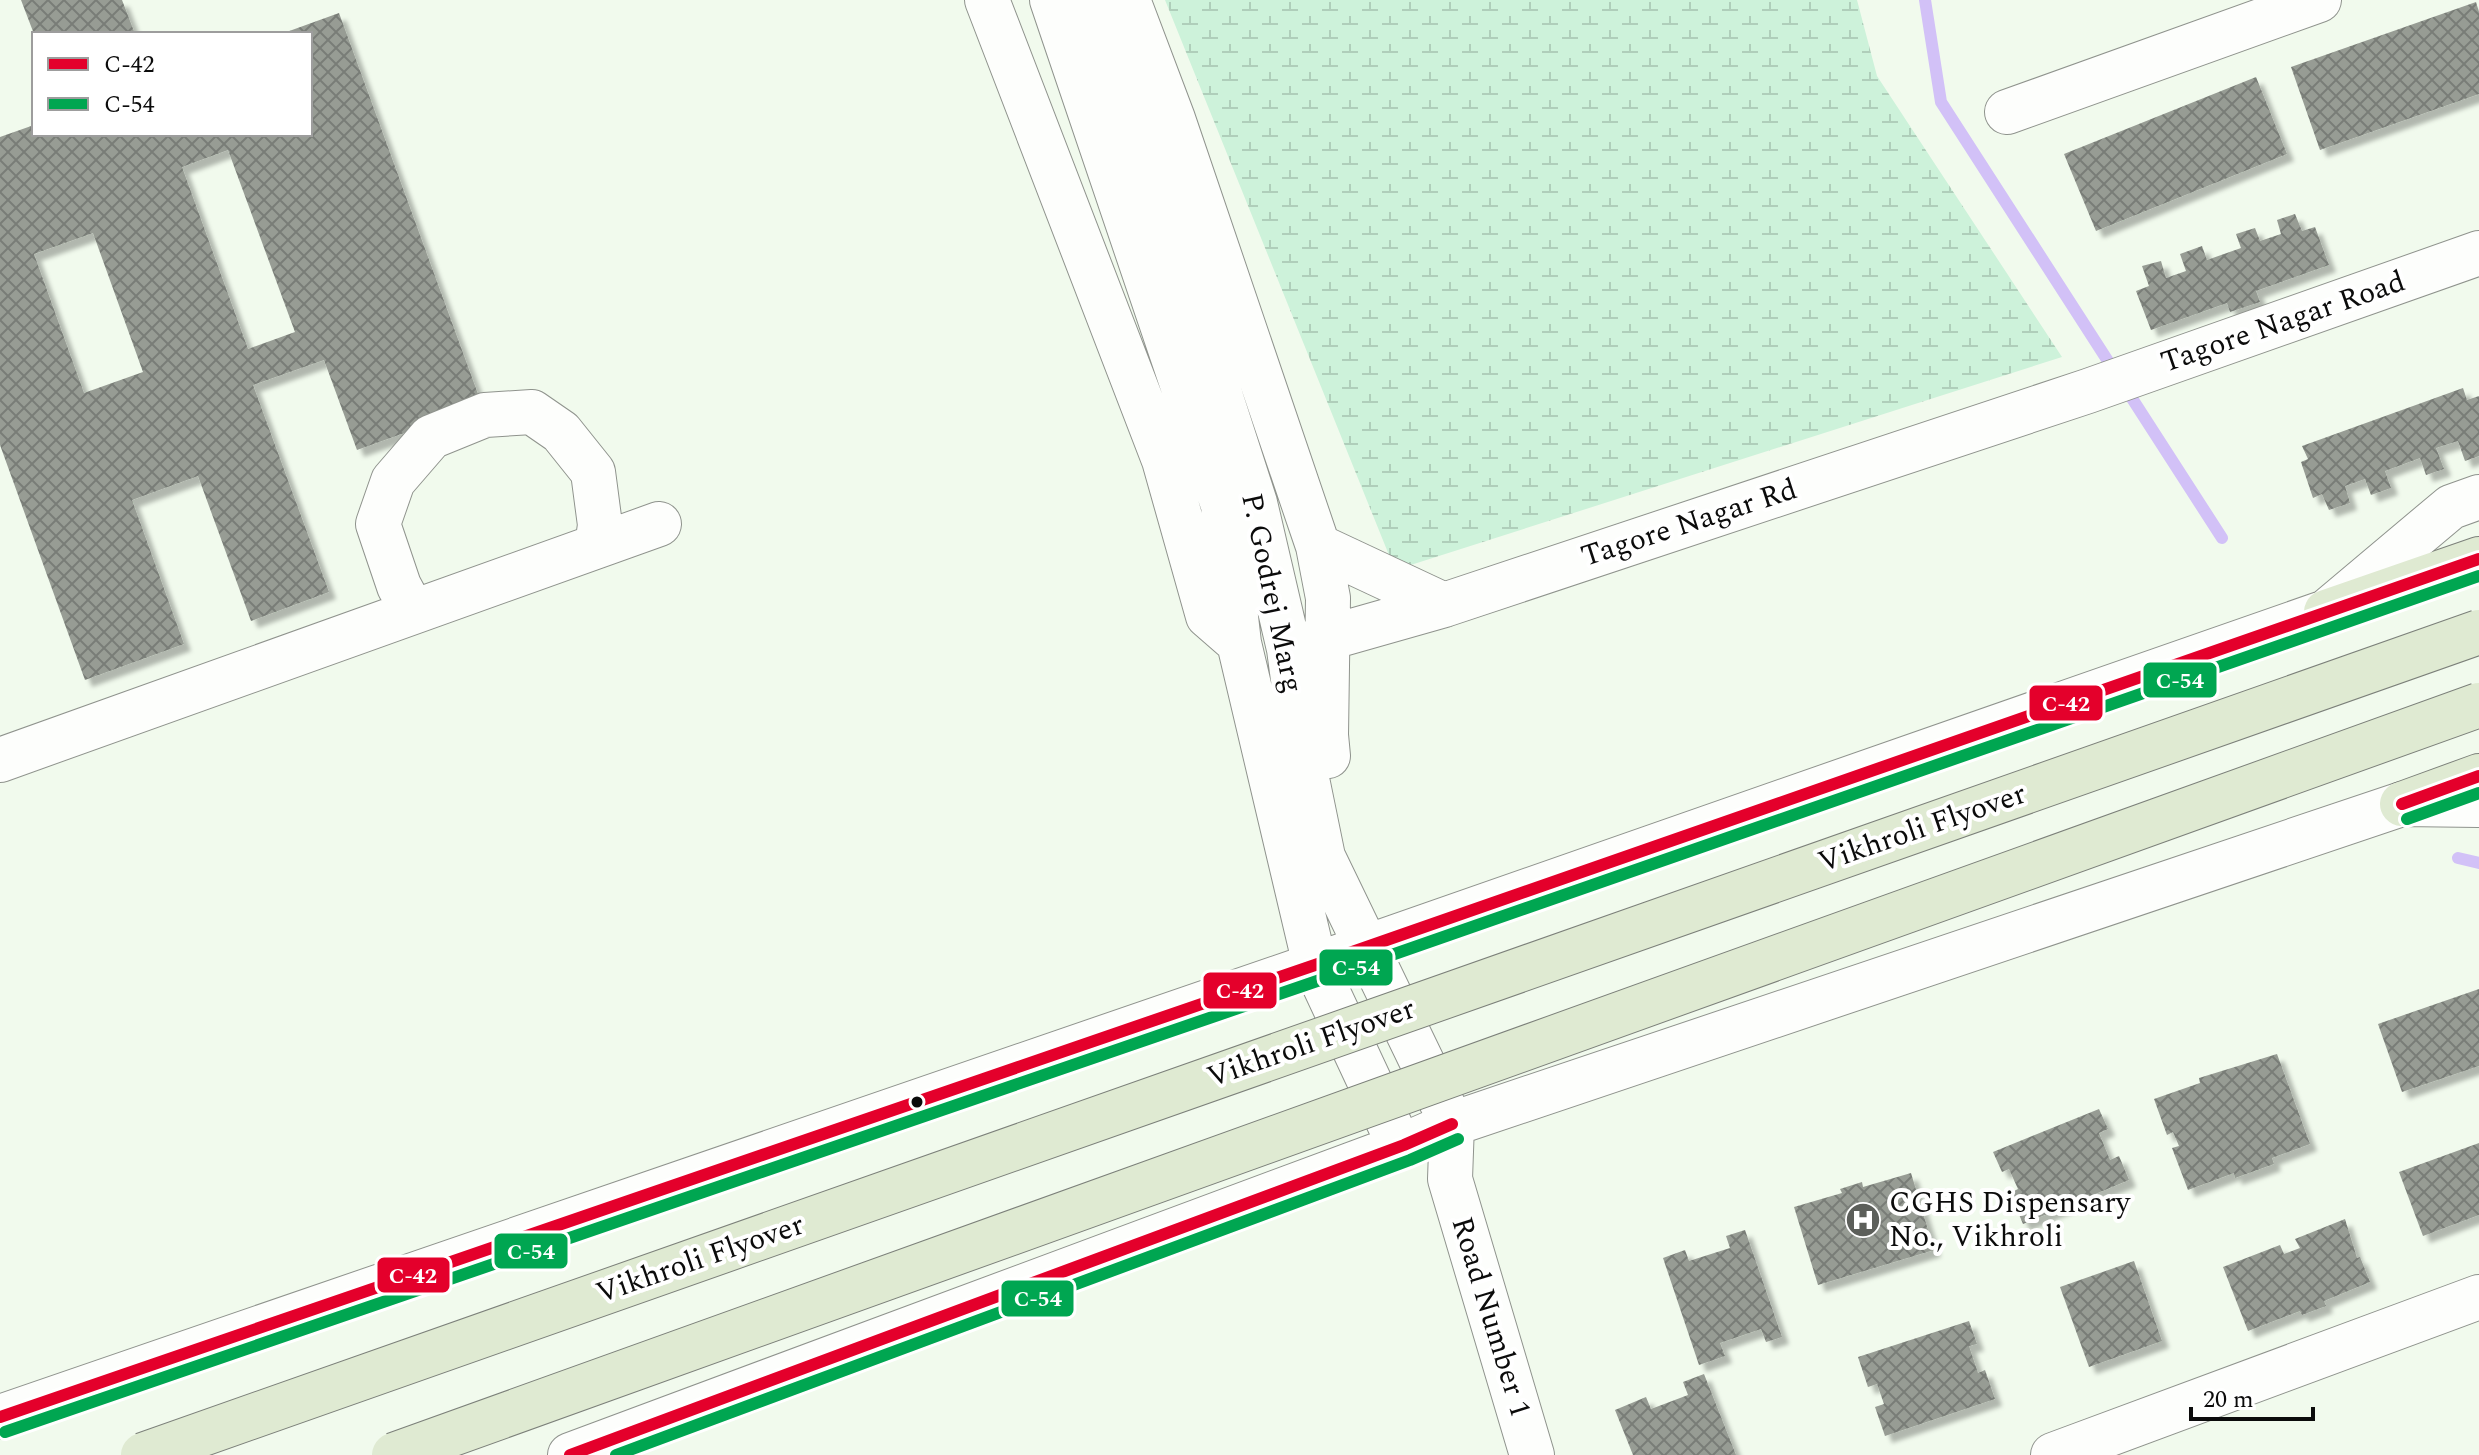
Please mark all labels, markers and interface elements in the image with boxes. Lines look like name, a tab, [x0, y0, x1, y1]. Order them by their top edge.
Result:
legend	[32, 32, 312, 136]
text: C-42	[104, 47, 154, 83]
text: C-54	[104, 87, 154, 123]
street label: Tagore Nagar Road	[2155, 259, 2411, 385]
street label: Tagore Nagar Rd	[1575, 466, 1803, 580]
street label: P. Godrej Marg	[1228, 489, 1316, 697]
line badge: C-54	[2142, 661, 2218, 699]
text: C-54	[2156, 665, 2205, 698]
line badge: C-42	[2028, 684, 2104, 722]
text: C-42	[2042, 688, 2090, 721]
street label: Vikhroli Flyover	[1812, 771, 2032, 885]
line badge: C-54	[1318, 948, 1394, 987]
text: C-54	[1332, 952, 1381, 985]
line badge: C-42	[1202, 971, 1278, 1010]
text: C-42	[1216, 975, 1264, 1008]
street label: Vikhroli Flyover	[1201, 986, 1421, 1100]
unlabelled marker	[909, 1094, 925, 1110]
place label: CGHS Dispensary No., Vikhroli	[1889, 1180, 2132, 1260]
hospital icon: CGHS Dispensary No., Vikhroli	[1844, 1201, 1882, 1239]
street label: Vikhroli Flyover	[590, 1202, 810, 1316]
street label: Road Number 1	[1439, 1211, 1543, 1423]
line badge: C-54	[493, 1232, 569, 1270]
text: C-54	[507, 1236, 556, 1269]
line badge: C-42	[376, 1256, 451, 1294]
text: C-42	[389, 1260, 437, 1293]
line badge: C-54	[1000, 1279, 1075, 1318]
text: C-54	[1014, 1283, 1063, 1316]
scale bar	[2191, 1371, 2313, 1421]
text: 20 m	[2203, 1382, 2254, 1418]

